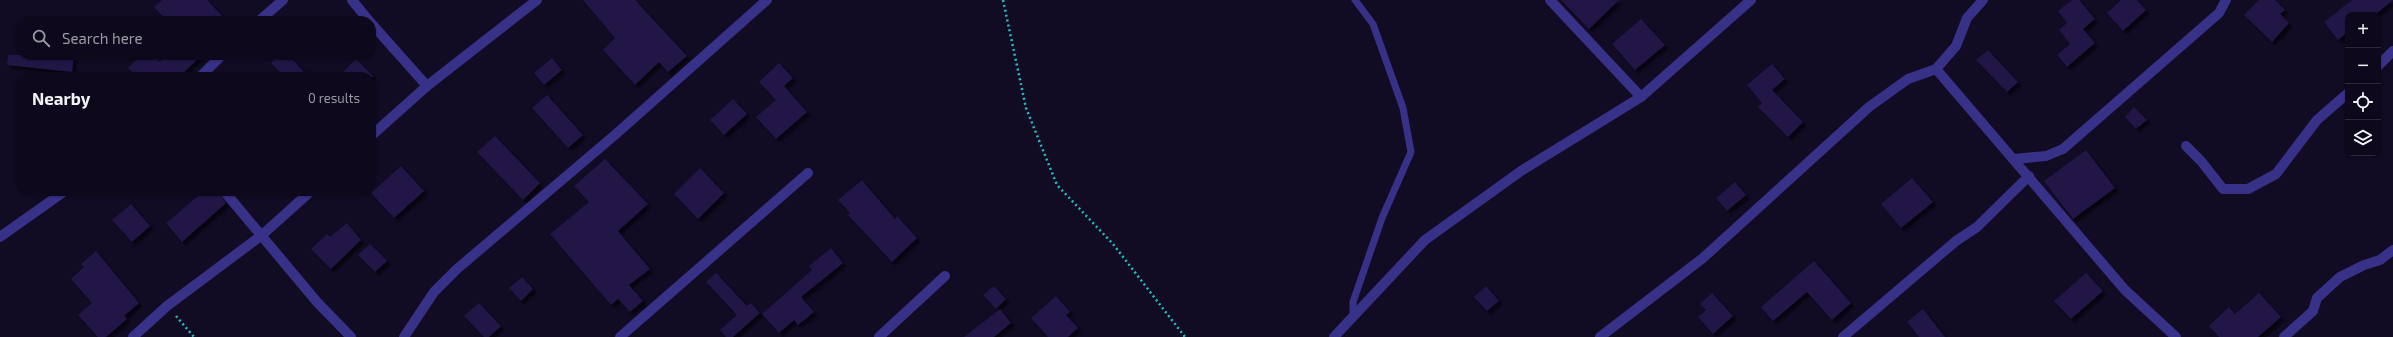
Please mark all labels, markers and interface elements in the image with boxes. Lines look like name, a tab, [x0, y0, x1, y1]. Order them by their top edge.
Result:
map controls	[2345, 12, 2381, 156]
button: +	[2345, 12, 2381, 48]
search box	[16, 16, 376, 60]
icon: search	[30, 27, 52, 49]
text: Search here	[62, 29, 143, 47]
button: −	[2345, 48, 2381, 84]
button: locate	[2345, 84, 2381, 120]
text: Nearby	[32, 88, 90, 108]
text: 0 results	[308, 90, 360, 106]
button: layers	[2345, 120, 2381, 156]

